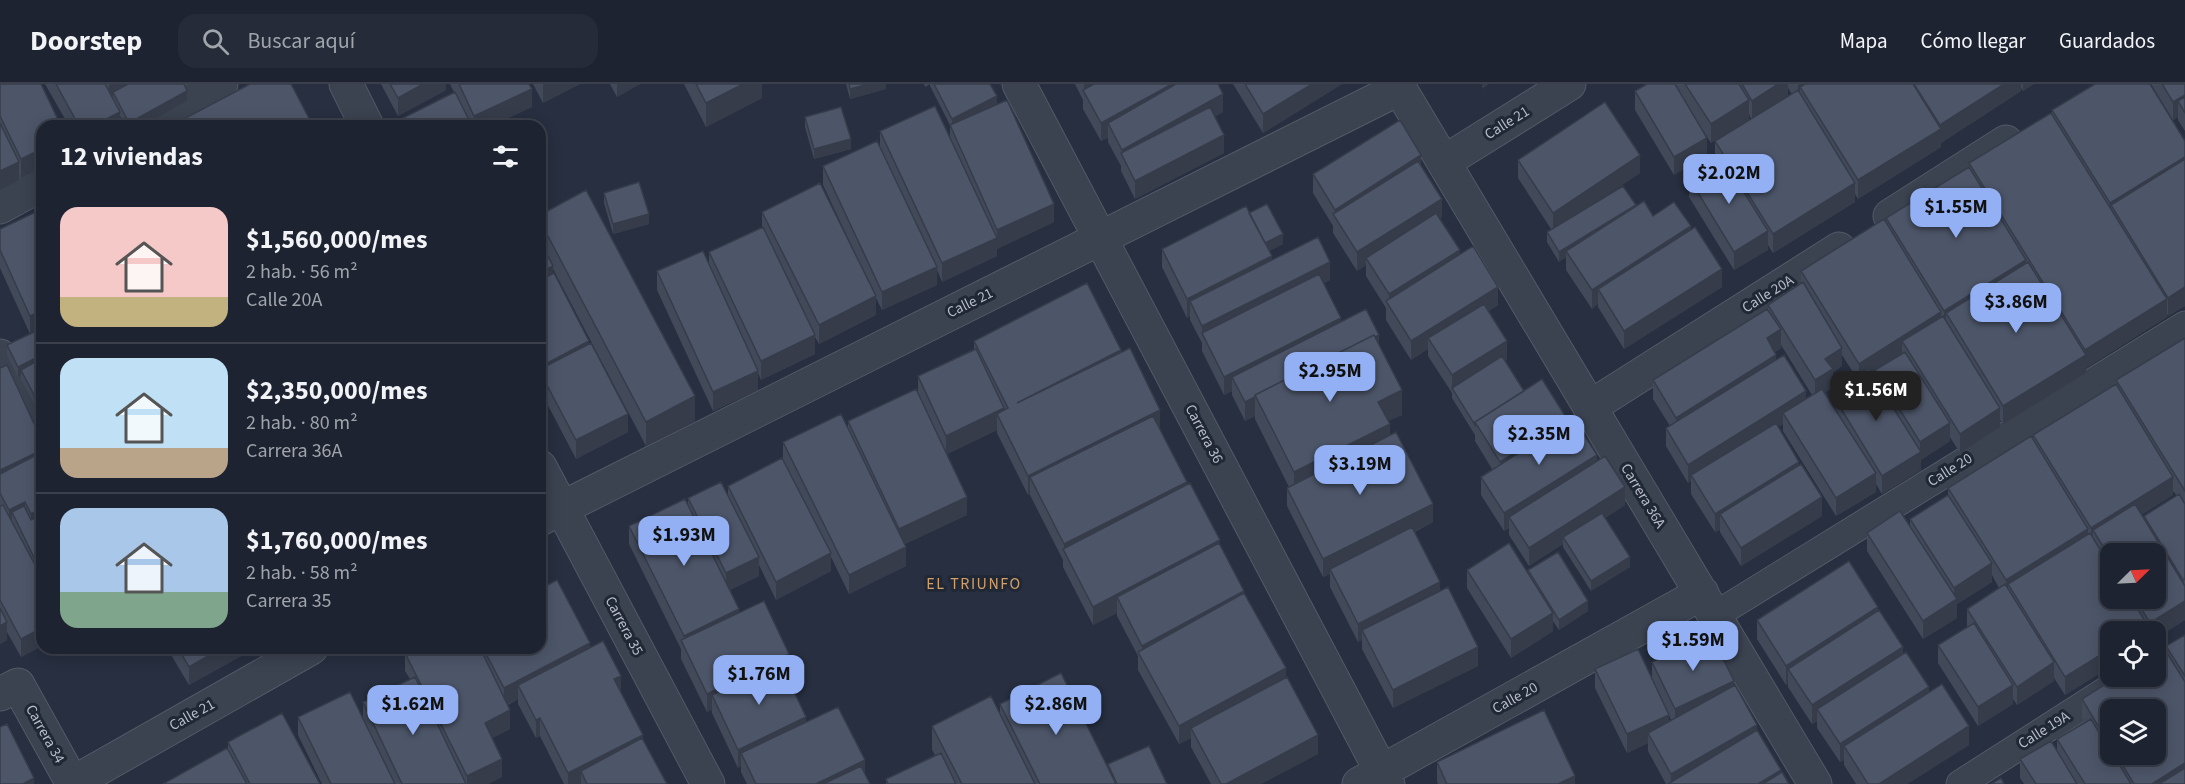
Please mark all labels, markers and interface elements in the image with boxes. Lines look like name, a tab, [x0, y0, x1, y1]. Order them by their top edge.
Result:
search box	[178, 14, 598, 68]
text: Doorstep	[30, 21, 142, 61]
icon: search	[199, 25, 232, 58]
text: Buscar aquí	[247, 25, 355, 57]
text: Mapa	[1840, 26, 1888, 56]
text: Cómo llegar	[1921, 26, 2026, 56]
text: Guardados	[2059, 26, 2155, 56]
street label: Calle 21	[1481, 101, 1533, 145]
text: 12 viviendas	[60, 138, 203, 175]
icon: filters	[489, 140, 522, 173]
pin: $2.02M	[1680, 154, 1778, 205]
text: $2.02M	[1697, 159, 1761, 187]
pin: $1.55M	[1907, 188, 2005, 239]
text: $1.55M	[1924, 193, 1988, 221]
text: $1,560,000/mes	[246, 221, 428, 258]
icon: home	[108, 231, 180, 303]
text: 2 hab. · 56 m²	[246, 258, 358, 286]
street label: Calle 20A	[1738, 269, 1799, 318]
street label: Calle 21	[943, 283, 997, 323]
pin: $3.86M	[1967, 283, 2065, 334]
text: Calle 20A	[246, 286, 322, 314]
text: $3.86M	[1984, 288, 2048, 316]
pin: $2.95M	[1281, 352, 1379, 403]
text: $2.95M	[1298, 357, 1362, 385]
pin: $1.56M	[1827, 371, 1925, 422]
text: $2,350,000/mes	[246, 372, 428, 409]
text: $1.56M	[1844, 376, 1908, 404]
icon: home	[108, 382, 180, 454]
street label: Carrera 36	[1180, 401, 1228, 467]
text: 2 hab. · 80 m²	[246, 409, 358, 437]
pin: $2.35M	[1490, 415, 1588, 466]
text: $2.35M	[1507, 420, 1571, 448]
text: Carrera 36A	[246, 437, 342, 465]
pin: $3.19M	[1311, 445, 1409, 496]
street label: Calle 20	[1924, 448, 1976, 492]
text: $3.19M	[1328, 450, 1392, 478]
street label: Carrera 36A	[1615, 460, 1671, 533]
pin: $1.93M	[635, 516, 733, 567]
text: $1.93M	[652, 521, 716, 549]
text: $1,760,000/mes	[246, 522, 428, 559]
icon: home	[108, 532, 180, 604]
north arrow	[2100, 543, 2166, 609]
map controls	[2100, 543, 2166, 765]
text: 2 hab. · 58 m²	[246, 559, 358, 587]
district label: EL TRIUNFO	[926, 573, 1022, 595]
text: Carrera 35	[246, 587, 332, 615]
street label: Carrera 35	[600, 593, 648, 659]
pin: $1.59M	[1644, 621, 1742, 672]
button: locate	[2100, 621, 2166, 687]
text: $1.59M	[1661, 626, 1725, 654]
pin: $1.76M	[710, 655, 808, 706]
text: $1.76M	[727, 660, 791, 688]
street label: Calle 20	[1488, 677, 1542, 719]
pin: $1.62M	[364, 685, 462, 736]
pin: $2.86M	[1007, 685, 1105, 736]
text: $1.62M	[381, 690, 445, 718]
text: $2.86M	[1024, 690, 1088, 718]
street label: Calle 21	[165, 694, 219, 736]
button: layers	[2100, 699, 2166, 765]
street label: Carrera 34	[20, 701, 70, 768]
street label: Calle 19A	[2014, 705, 2075, 754]

